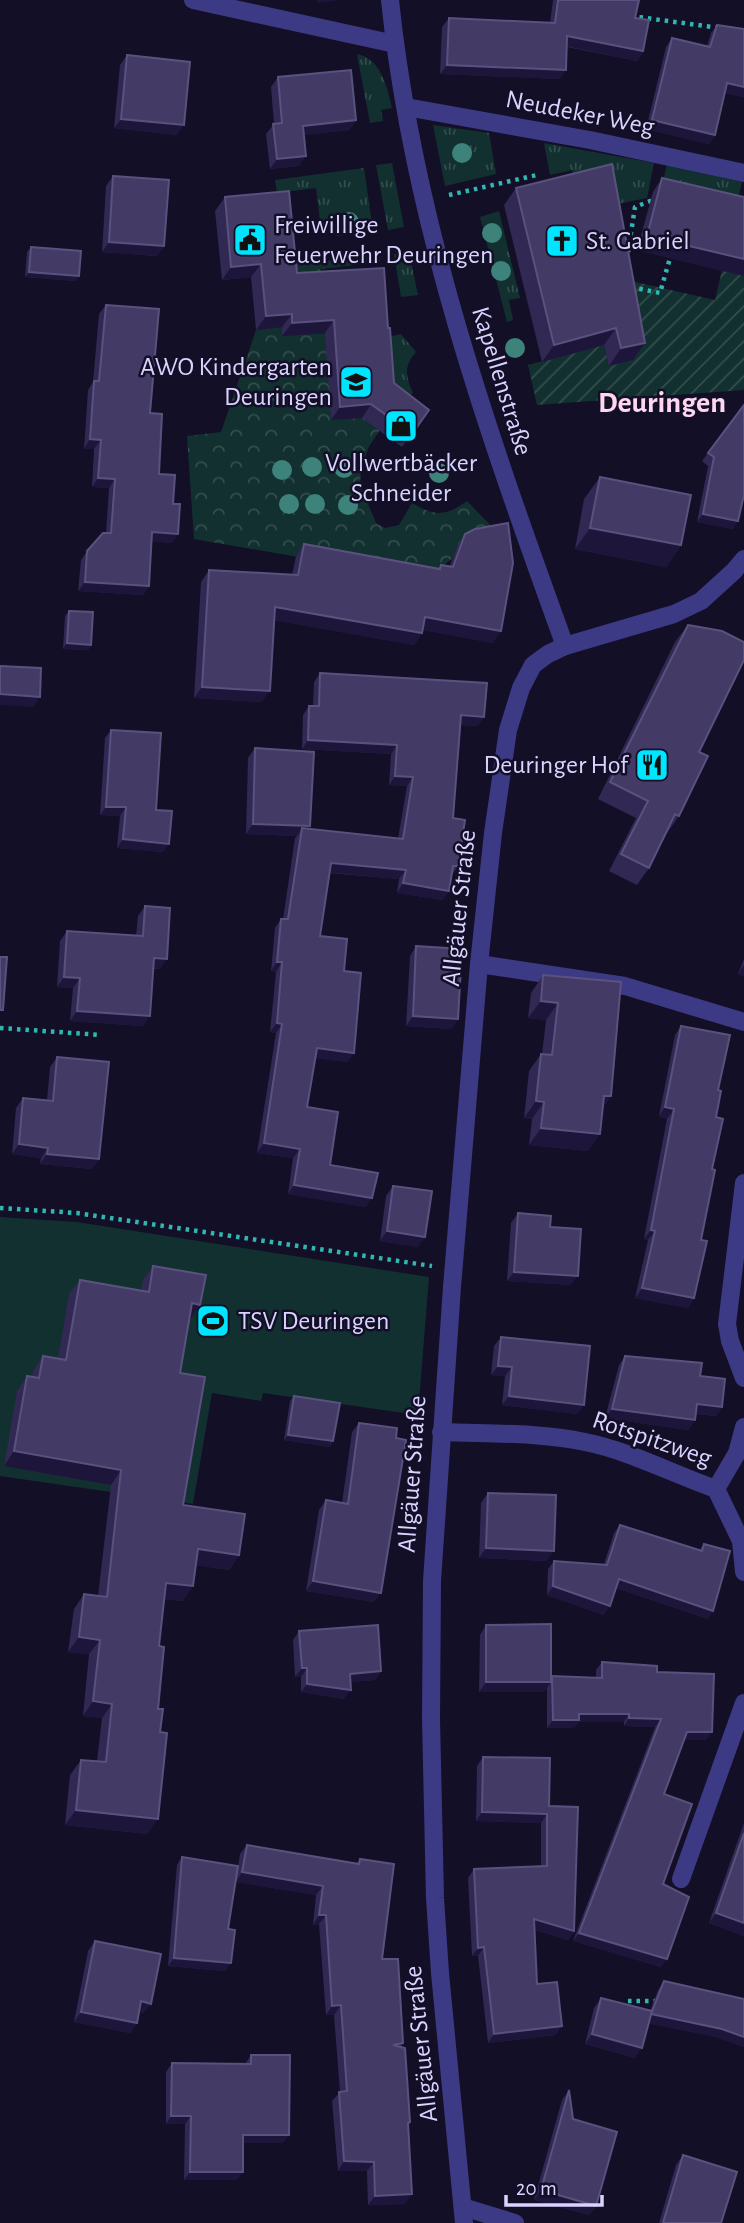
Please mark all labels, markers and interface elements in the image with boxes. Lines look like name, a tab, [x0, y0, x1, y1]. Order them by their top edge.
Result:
street label: Neudeker Weg	[504, 86, 657, 140]
place label: Freiwillige Feuerwehr Deuringen	[274, 212, 493, 268]
public building icon: Freiwillige Feuerwehr Deuringen	[231, 221, 269, 259]
church icon: St. Gabriel	[543, 222, 581, 260]
place label: St. Gabriel	[586, 228, 690, 254]
street label: Kapellenstraße	[467, 304, 537, 458]
place label: AWO Kindergarten Deuringen	[140, 354, 332, 410]
school or university icon: AWO Kindergarten Deuringen	[337, 363, 375, 401]
district label: Deuringen	[598, 388, 726, 418]
shop icon: Vollwertbäcker Schneider	[382, 407, 420, 445]
place label: Vollwertbäcker Schneider	[325, 450, 478, 506]
restaurant icon: Deuringer Hof	[633, 746, 671, 784]
place label: Deuringer Hof	[483, 752, 630, 778]
street label: Allgäuer Straße	[438, 828, 480, 988]
sports icon: TSV Deuringen	[194, 1302, 232, 1340]
place label: TSV Deuringen	[238, 1308, 390, 1334]
street label: Allgäuer Straße	[394, 1395, 430, 1553]
street label: Rotspitzweg	[589, 1406, 715, 1472]
street label: Allgäuer Straße	[400, 1964, 442, 2124]
scale bar	[506, 2164, 602, 2208]
text: 20 m	[516, 2178, 557, 2199]

